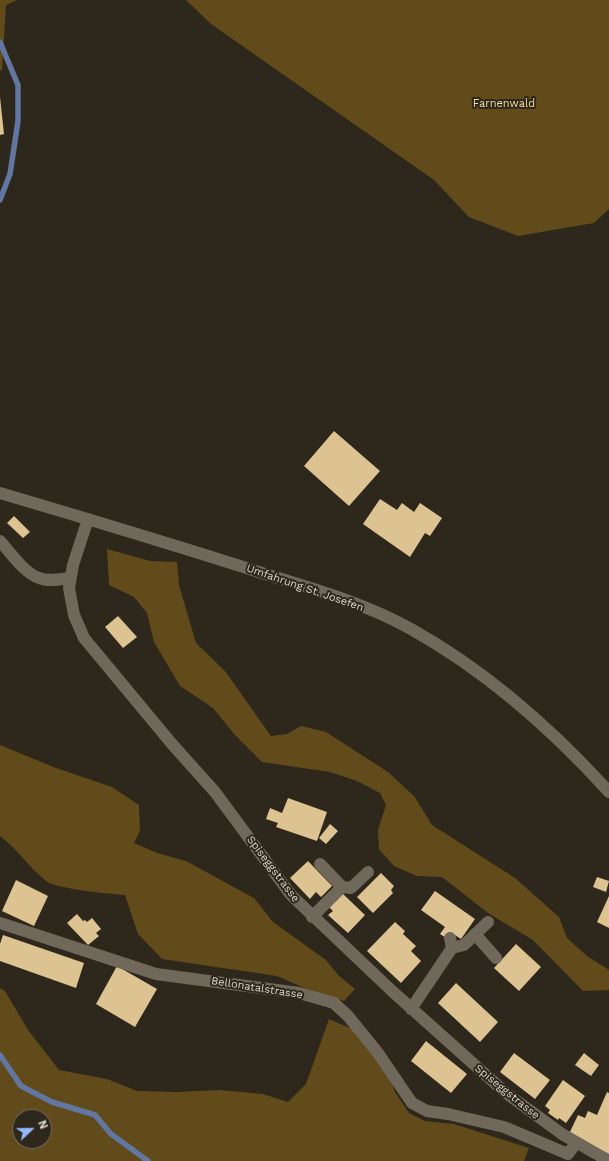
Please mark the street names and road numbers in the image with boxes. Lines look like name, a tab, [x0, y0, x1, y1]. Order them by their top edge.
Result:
street label: Umfahrung St. Josefen	[245, 562, 365, 614]
street label: Spiseggstrasse	[244, 833, 302, 905]
street label: Bellonatalstrasse	[210, 974, 304, 1002]
street label: Spiseggstrasse	[472, 1062, 542, 1122]

